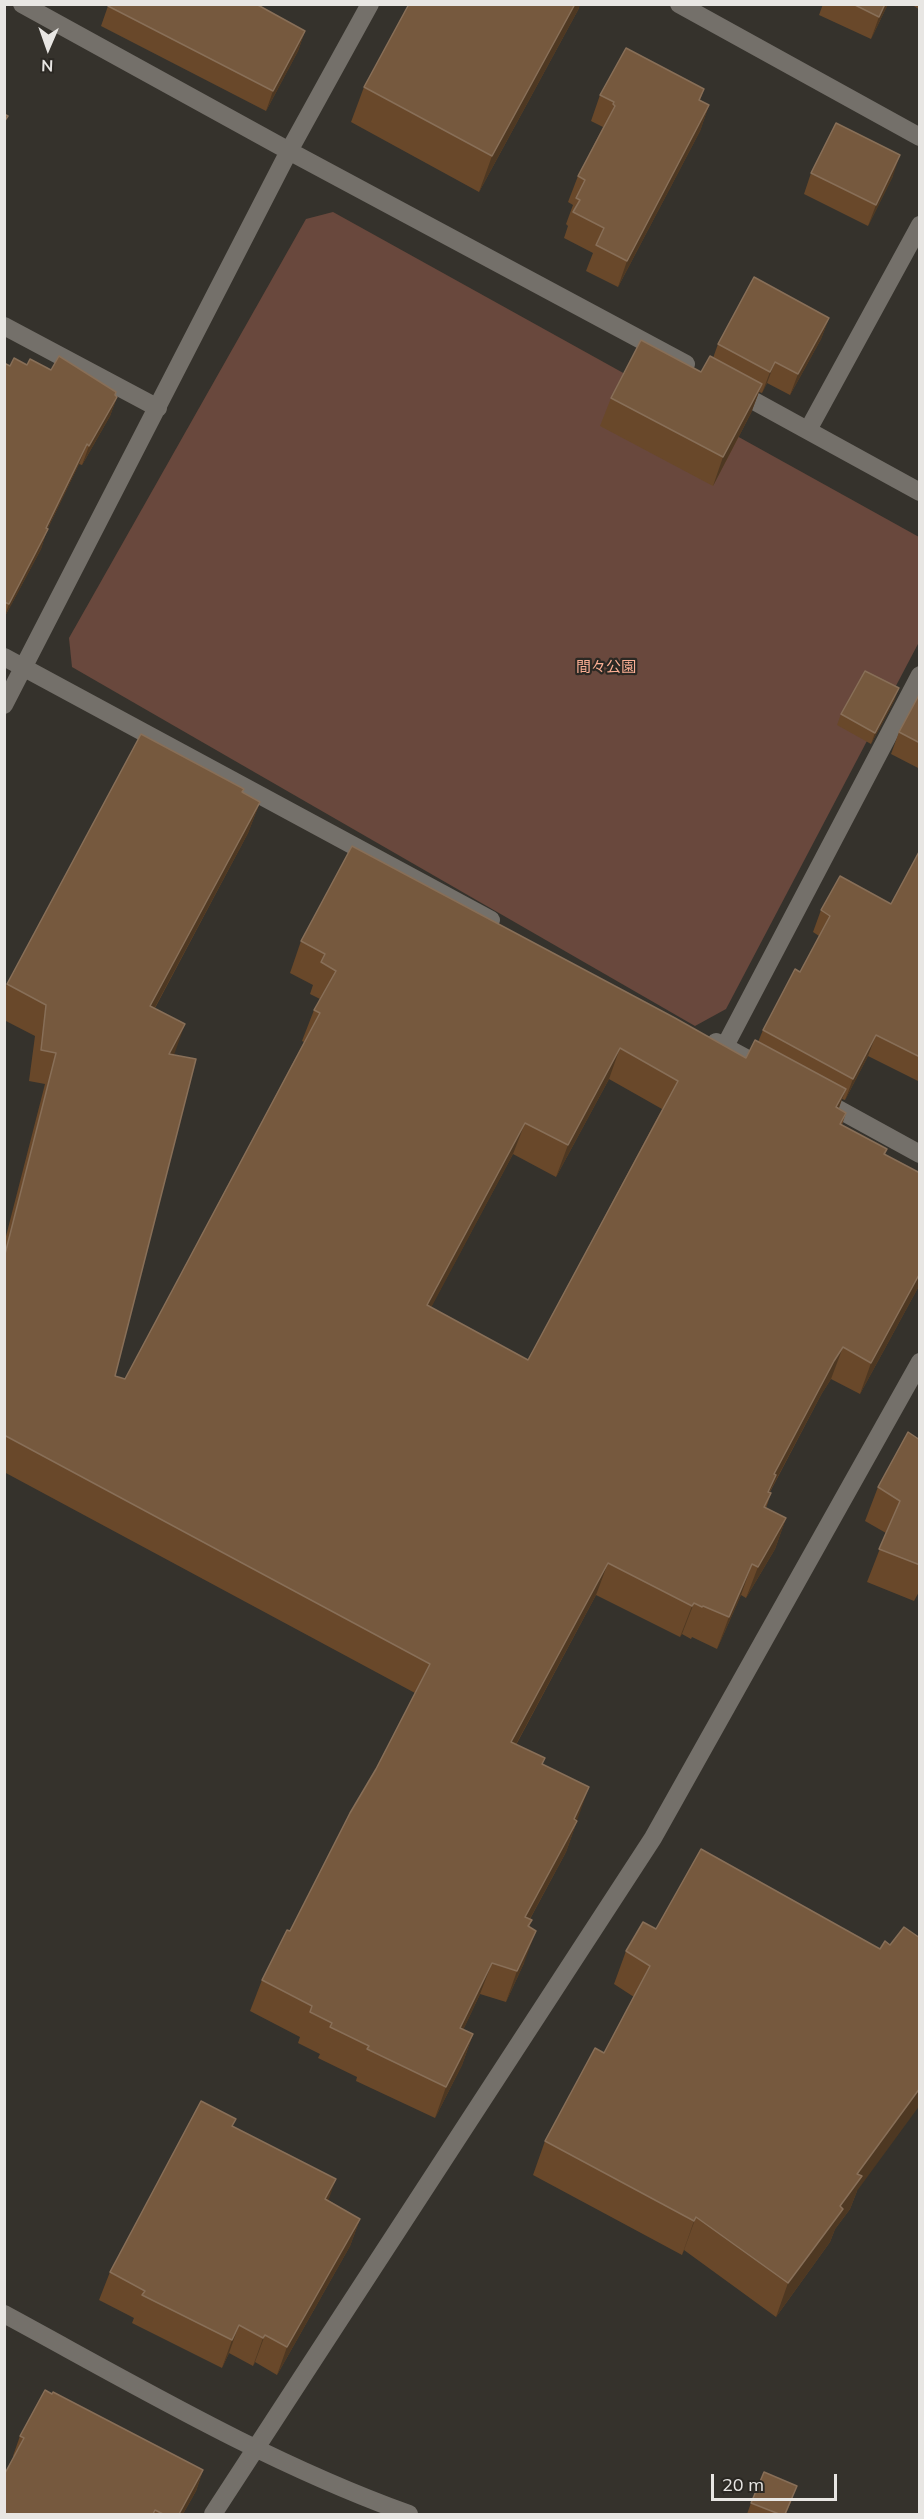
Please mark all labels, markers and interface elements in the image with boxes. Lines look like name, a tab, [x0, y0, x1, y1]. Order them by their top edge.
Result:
north arrow	[18, 18, 78, 78]
text: N	[41, 56, 54, 76]
park label: 間々公園	[576, 658, 636, 676]
scale bar	[714, 2462, 840, 2500]
text: 20 m	[722, 2473, 764, 2496]

